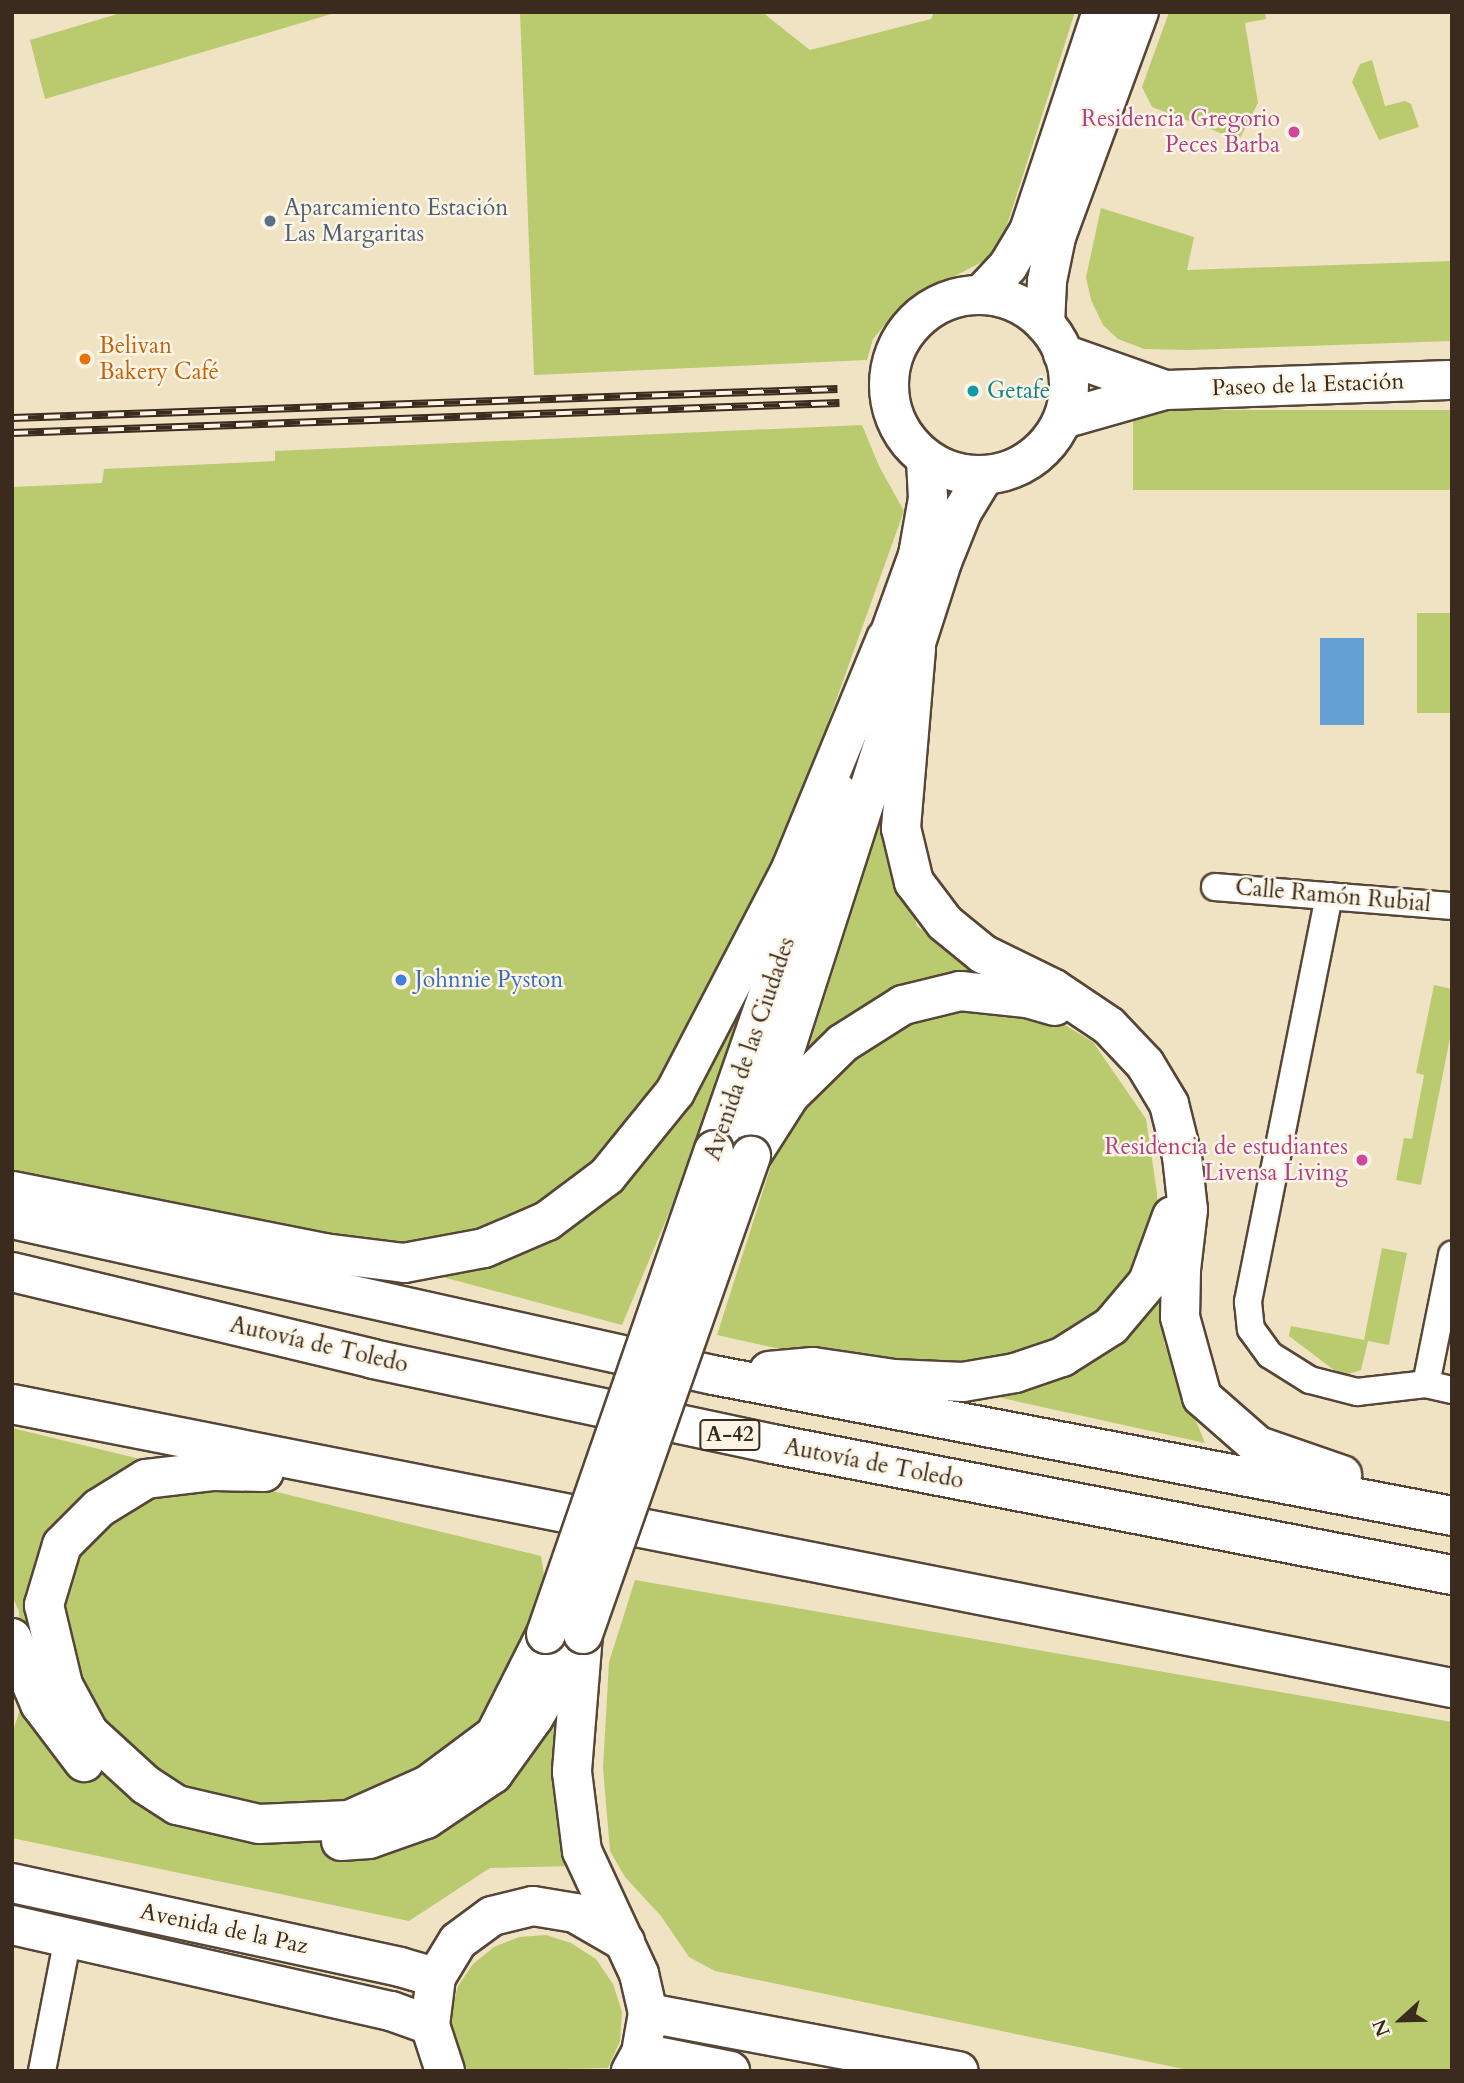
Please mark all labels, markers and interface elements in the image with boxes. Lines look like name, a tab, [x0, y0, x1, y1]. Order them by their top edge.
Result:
place label: Residencia Gregorio Peces Barba	[1081, 105, 1280, 159]
marker: Residencia Gregorio Peces Barba	[1286, 124, 1302, 140]
place label: Aparcamiento Estación Las Margaritas	[284, 194, 508, 248]
marker: Aparcamiento Estación Las Margaritas	[262, 213, 278, 229]
place label: Belivan Bakery Café	[99, 332, 219, 386]
marker: Belivan Bakery Café	[77, 351, 93, 367]
street label: Paseo de la Estación	[1211, 368, 1405, 402]
place label: Getafe	[987, 377, 1050, 405]
marker: Getafe	[965, 383, 981, 399]
street label: Calle Ramón Rubial	[1234, 874, 1432, 918]
street label: Avenida de las Ciudades	[699, 934, 801, 1164]
place label: Johnnie Pyston	[415, 966, 563, 994]
marker: Johnnie Pyston	[393, 972, 409, 988]
place label: Residencia de estudiantes Livensa Living	[1105, 1133, 1348, 1187]
marker: Residencia de estudiantes Livensa Living	[1354, 1152, 1370, 1168]
street label: Autovía de Toledo	[227, 1311, 411, 1379]
road number: A-42	[698, 1418, 762, 1452]
street label: Autovía de Toledo	[782, 1433, 966, 1495]
street label: Avenida de la Paz	[138, 1898, 310, 1960]
north arrow	[1366, 1985, 1436, 2055]
text: N	[1366, 2015, 1397, 2040]

